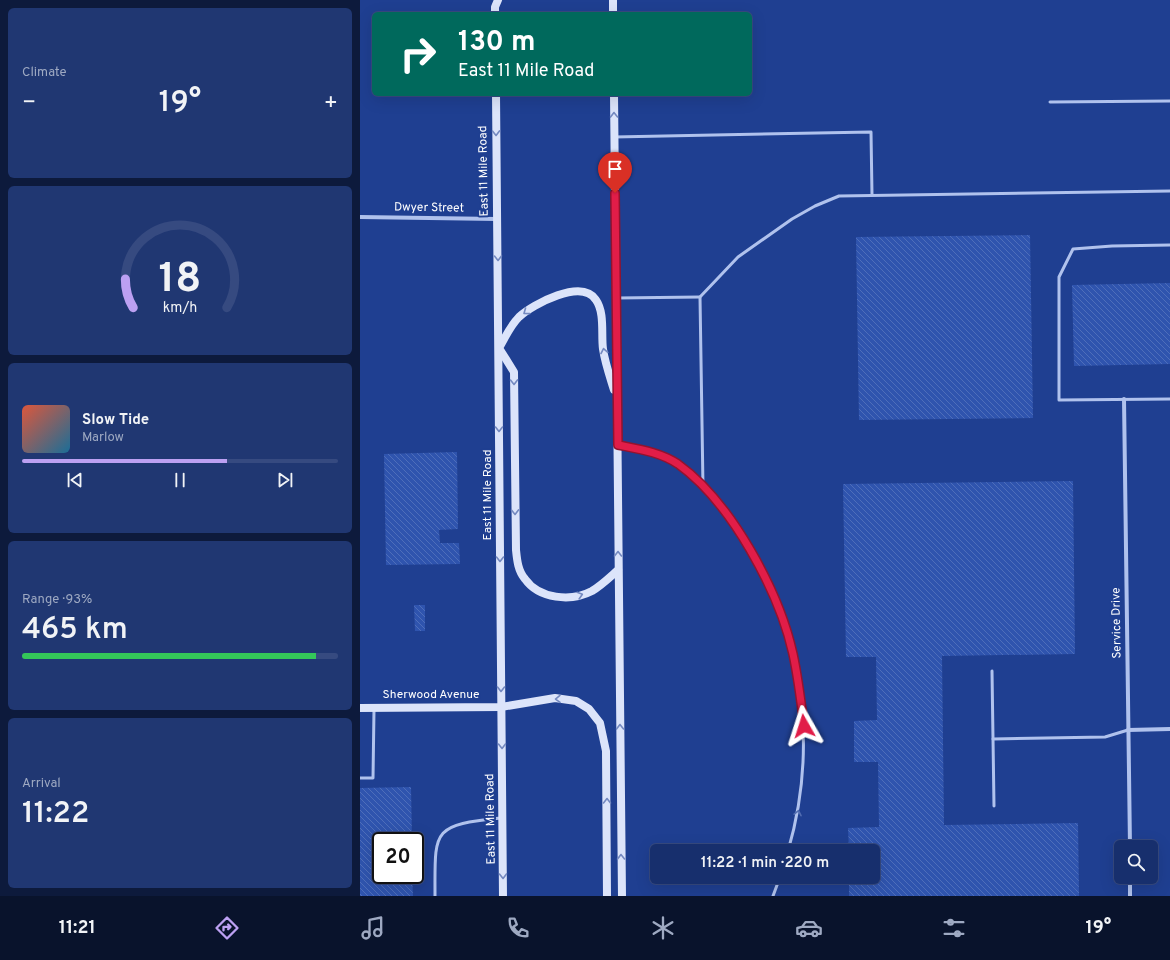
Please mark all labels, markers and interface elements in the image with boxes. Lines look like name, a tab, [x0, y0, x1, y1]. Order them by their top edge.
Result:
text: 130 m	[458, 25, 536, 61]
icon: right	[392, 28, 444, 80]
text: East 11 Mile Road	[458, 60, 594, 83]
text: Climate	[22, 65, 67, 81]
text: 19°	[159, 85, 201, 122]
text: −	[22, 90, 36, 117]
text: +	[324, 90, 338, 117]
one-way arrow	[610, 112, 618, 118]
street label: East 11 Mile Road	[475, 125, 493, 217]
one-way arrow	[492, 130, 500, 136]
pin	[598, 152, 632, 193]
icon: arrive	[604, 158, 626, 180]
street label: Dwyer Street	[394, 199, 464, 217]
text: 18	[159, 254, 201, 307]
one-way arrow	[493, 255, 502, 261]
text: km/h	[163, 299, 197, 317]
one-way arrow	[523, 307, 530, 315]
one-way arrow	[600, 348, 609, 355]
one-way arrow	[510, 379, 518, 385]
text: Slow Tide	[82, 411, 149, 430]
one-way arrow	[495, 426, 503, 432]
text: Marlow	[82, 430, 124, 446]
street label: East 11 Mile Road	[480, 450, 496, 540]
icon: previous	[64, 469, 86, 491]
icon: pause	[169, 469, 191, 491]
icon: next	[274, 469, 296, 491]
one-way arrow	[511, 509, 520, 515]
one-way arrow	[614, 551, 622, 557]
one-way arrow	[496, 556, 504, 562]
street label: Service Drive	[1108, 587, 1126, 659]
one-way arrow	[577, 591, 584, 600]
text: Range · 93%	[22, 592, 92, 608]
text: 465 km	[22, 612, 128, 649]
one-way arrow	[497, 686, 505, 692]
street label: Sherwood Avenue	[383, 687, 479, 703]
one-way arrow	[555, 695, 561, 703]
position arrow	[783, 705, 825, 747]
one-way arrow	[616, 724, 624, 730]
one-way arrow	[498, 743, 506, 749]
street label: East 11 Mile Road	[482, 773, 500, 865]
text: Arrival	[22, 776, 61, 792]
text: 11:22	[22, 796, 89, 833]
one-way arrow	[602, 798, 611, 804]
one-way arrow	[793, 810, 801, 816]
speed limit sign: 20	[372, 832, 424, 884]
map controls	[1114, 840, 1158, 884]
button: search	[1114, 840, 1158, 884]
one-way arrow	[617, 854, 625, 860]
text: 11:22 · 1 min · 220 m	[701, 854, 829, 873]
one-way arrow	[499, 873, 507, 879]
icon: directions	[213, 914, 241, 942]
icon: music	[359, 914, 387, 942]
icon: phone	[504, 914, 532, 942]
icon: climate	[649, 914, 677, 942]
icon: car	[795, 914, 823, 942]
icon: filters	[940, 914, 968, 942]
text: 11:21	[59, 917, 96, 940]
text: 19°	[1086, 917, 1111, 940]

